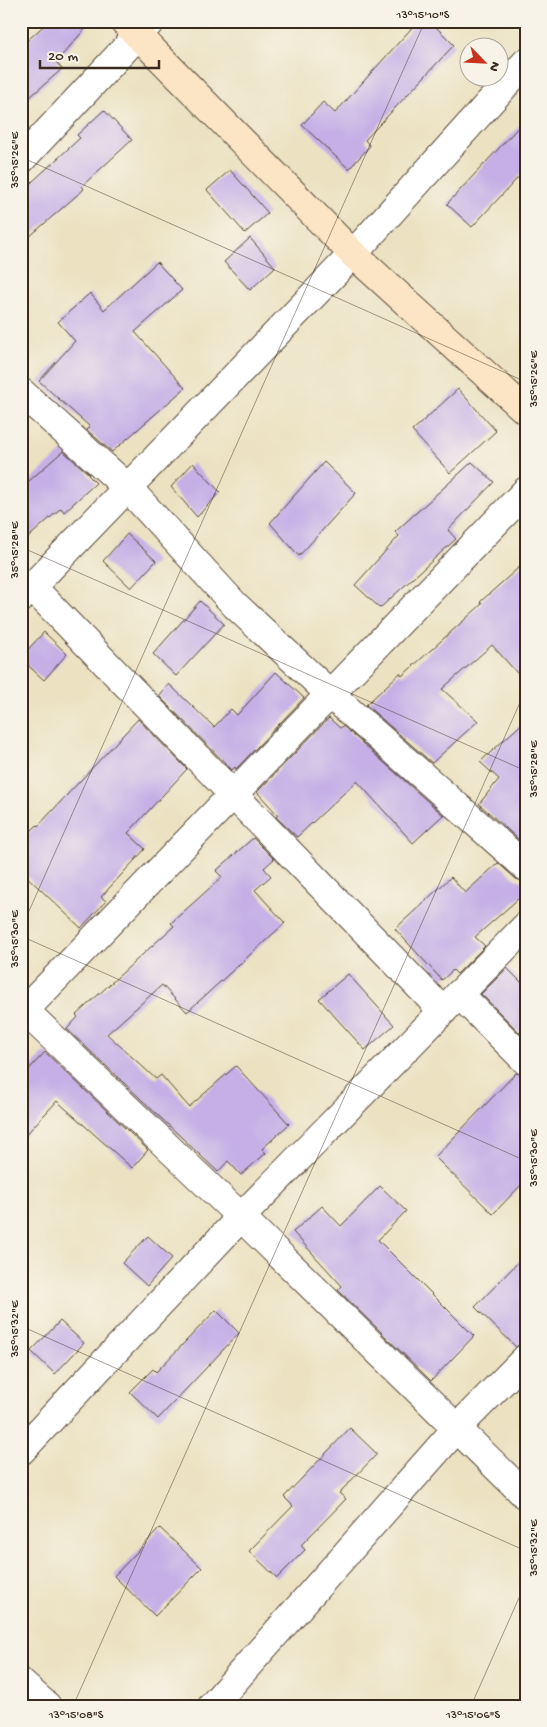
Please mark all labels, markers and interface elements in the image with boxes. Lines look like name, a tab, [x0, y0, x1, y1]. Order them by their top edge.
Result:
text: 13°15'10"S	[396, 9, 450, 23]
scale bar	[40, 38, 159, 70]
north arrow	[460, 38, 510, 88]
text: 20 m	[48, 48, 78, 66]
text: N	[484, 59, 503, 74]
text: 35°15'26"E	[9, 131, 23, 189]
text: 35°15'26"E	[528, 350, 542, 408]
text: 35°15'28"E	[9, 521, 23, 580]
text: 35°15'28"E	[528, 740, 542, 799]
text: 35°15'30"E	[9, 910, 23, 969]
text: 35°15'30"E	[528, 1129, 542, 1188]
text: 35°15'32"E	[9, 1300, 23, 1358]
text: 35°15'32"E	[528, 1519, 542, 1577]
text: 13°15'08"S	[48, 1709, 104, 1723]
text: 13°15'06"S	[445, 1709, 500, 1723]

